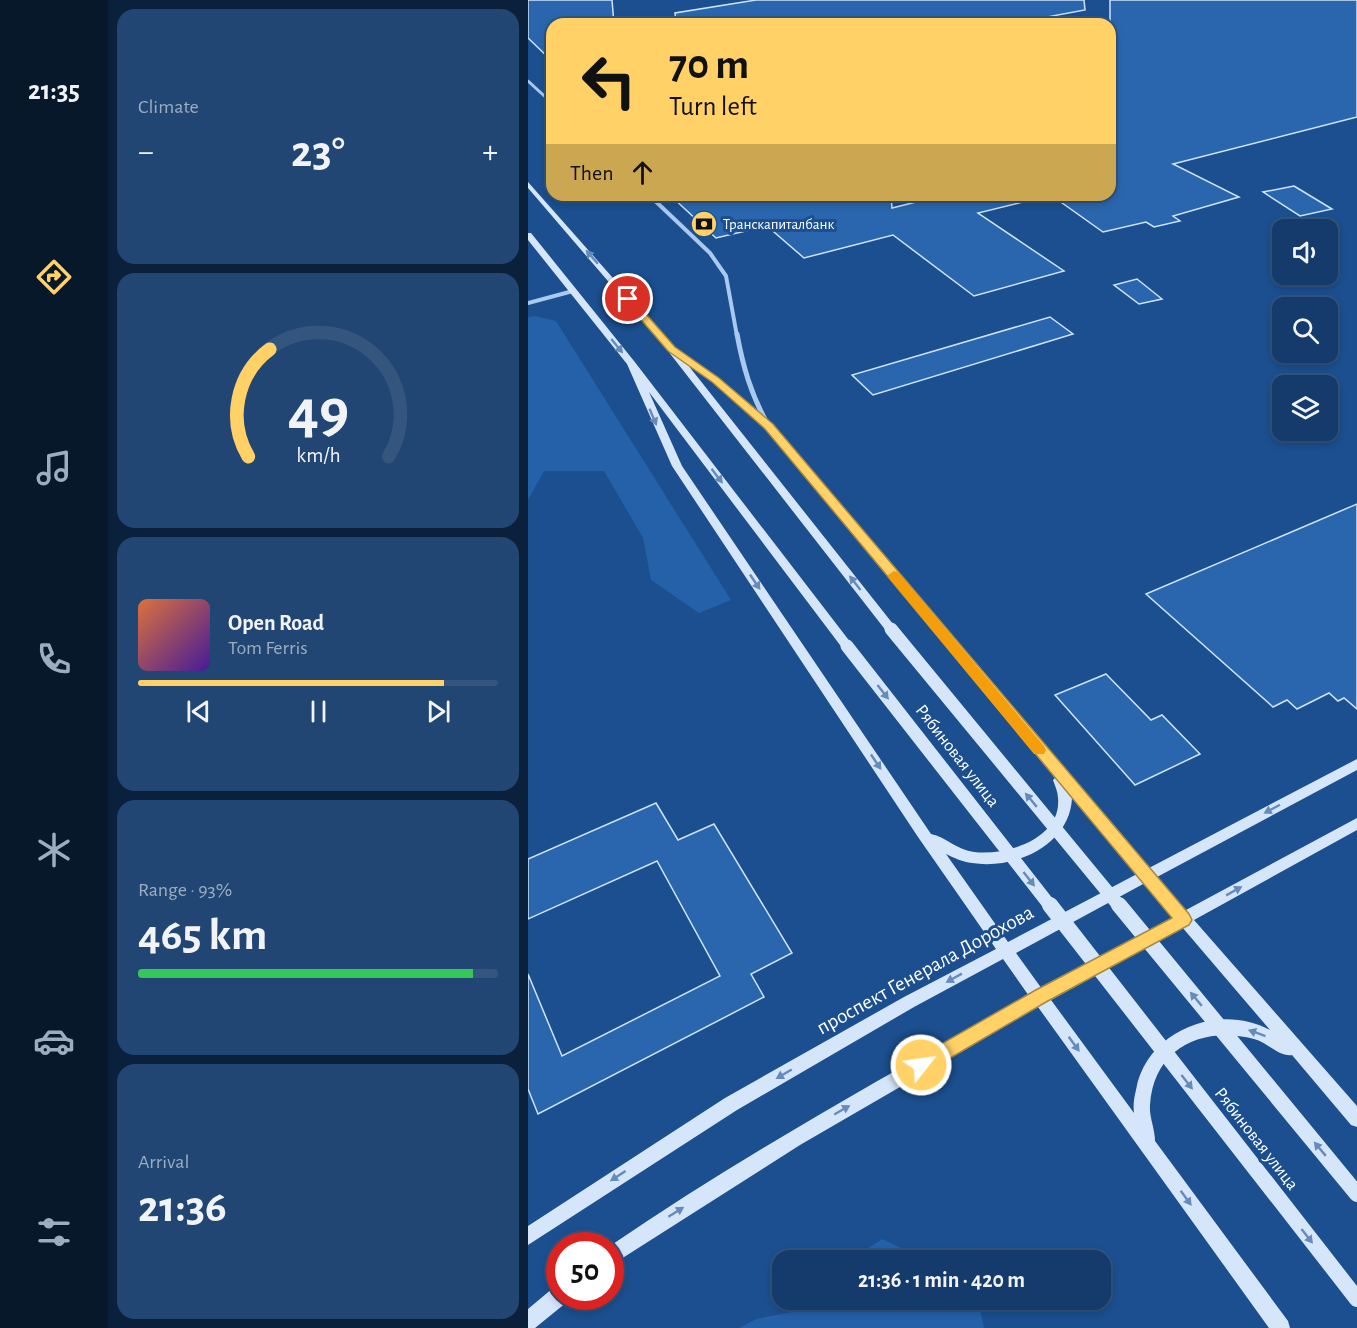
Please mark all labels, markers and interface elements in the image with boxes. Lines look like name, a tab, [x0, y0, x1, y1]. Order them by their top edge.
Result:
icon: left	[570, 42, 648, 120]
text: 70 m	[669, 44, 749, 86]
text: 21:35	[28, 77, 80, 104]
text: Turn left	[669, 93, 757, 120]
text: Climate	[138, 97, 199, 117]
text: 23°	[291, 130, 345, 175]
text: −	[138, 136, 154, 169]
text: +	[482, 136, 498, 169]
icon: ahead	[626, 156, 659, 189]
text: Then	[570, 162, 614, 184]
bank icon: Транскапиталбанк	[689, 209, 719, 239]
place label: Транскапиталбанк	[723, 217, 834, 232]
map controls	[1272, 219, 1338, 441]
button: sound	[1272, 219, 1338, 285]
one-way arrow	[585, 249, 598, 265]
icon: directions	[33, 256, 75, 298]
pin	[602, 273, 653, 324]
icon: arrive	[611, 282, 644, 315]
button: search	[1272, 297, 1338, 363]
one-way arrow	[611, 339, 623, 354]
button: layers	[1272, 375, 1338, 441]
text: 49	[287, 381, 349, 443]
one-way arrow	[648, 408, 658, 426]
text: km/h	[296, 446, 340, 467]
icon: music	[33, 447, 75, 489]
one-way arrow	[711, 468, 723, 484]
one-way arrow	[749, 574, 761, 590]
one-way arrow	[848, 575, 861, 591]
text: Open Road	[228, 612, 324, 634]
icon: phone	[33, 638, 75, 680]
text: Tom Ferris	[228, 638, 308, 658]
one-way arrow	[876, 685, 888, 700]
icon: previous	[182, 695, 215, 728]
icon: pause	[302, 695, 335, 728]
icon: next	[422, 695, 455, 728]
street label: Рябиновая улица	[912, 701, 1003, 811]
one-way arrow	[870, 753, 881, 770]
one-way arrow	[1025, 792, 1038, 808]
one-way arrow	[1264, 804, 1281, 814]
icon: climate	[33, 829, 75, 871]
one-way arrow	[1022, 871, 1035, 887]
text: Range · 93%	[138, 880, 232, 900]
one-way arrow	[1226, 886, 1243, 896]
street label: проспект Генерала Дорохова	[813, 901, 1037, 1038]
text: 465 km	[138, 913, 267, 958]
one-way arrow	[945, 973, 962, 983]
one-way arrow	[1190, 991, 1202, 1006]
icon: car	[33, 1020, 75, 1062]
one-way arrow	[1248, 1027, 1266, 1037]
position arrow	[889, 1033, 953, 1097]
one-way arrow	[1068, 1036, 1080, 1052]
one-way arrow	[776, 1068, 792, 1079]
one-way arrow	[1181, 1075, 1193, 1090]
street label: Рябиновая улица	[1211, 1084, 1302, 1194]
one-way arrow	[834, 1105, 850, 1116]
one-way arrow	[1313, 1141, 1326, 1157]
text: Arrival	[138, 1152, 189, 1172]
one-way arrow	[610, 1171, 626, 1182]
text: 21:36	[138, 1185, 227, 1230]
one-way arrow	[1179, 1191, 1191, 1206]
one-way arrow	[668, 1207, 684, 1218]
icon: filters	[33, 1211, 75, 1253]
one-way arrow	[1301, 1228, 1314, 1244]
speed limit sign: 50	[546, 1232, 624, 1310]
text: 21:36 · 1 min · 420 m	[858, 1269, 1025, 1291]

